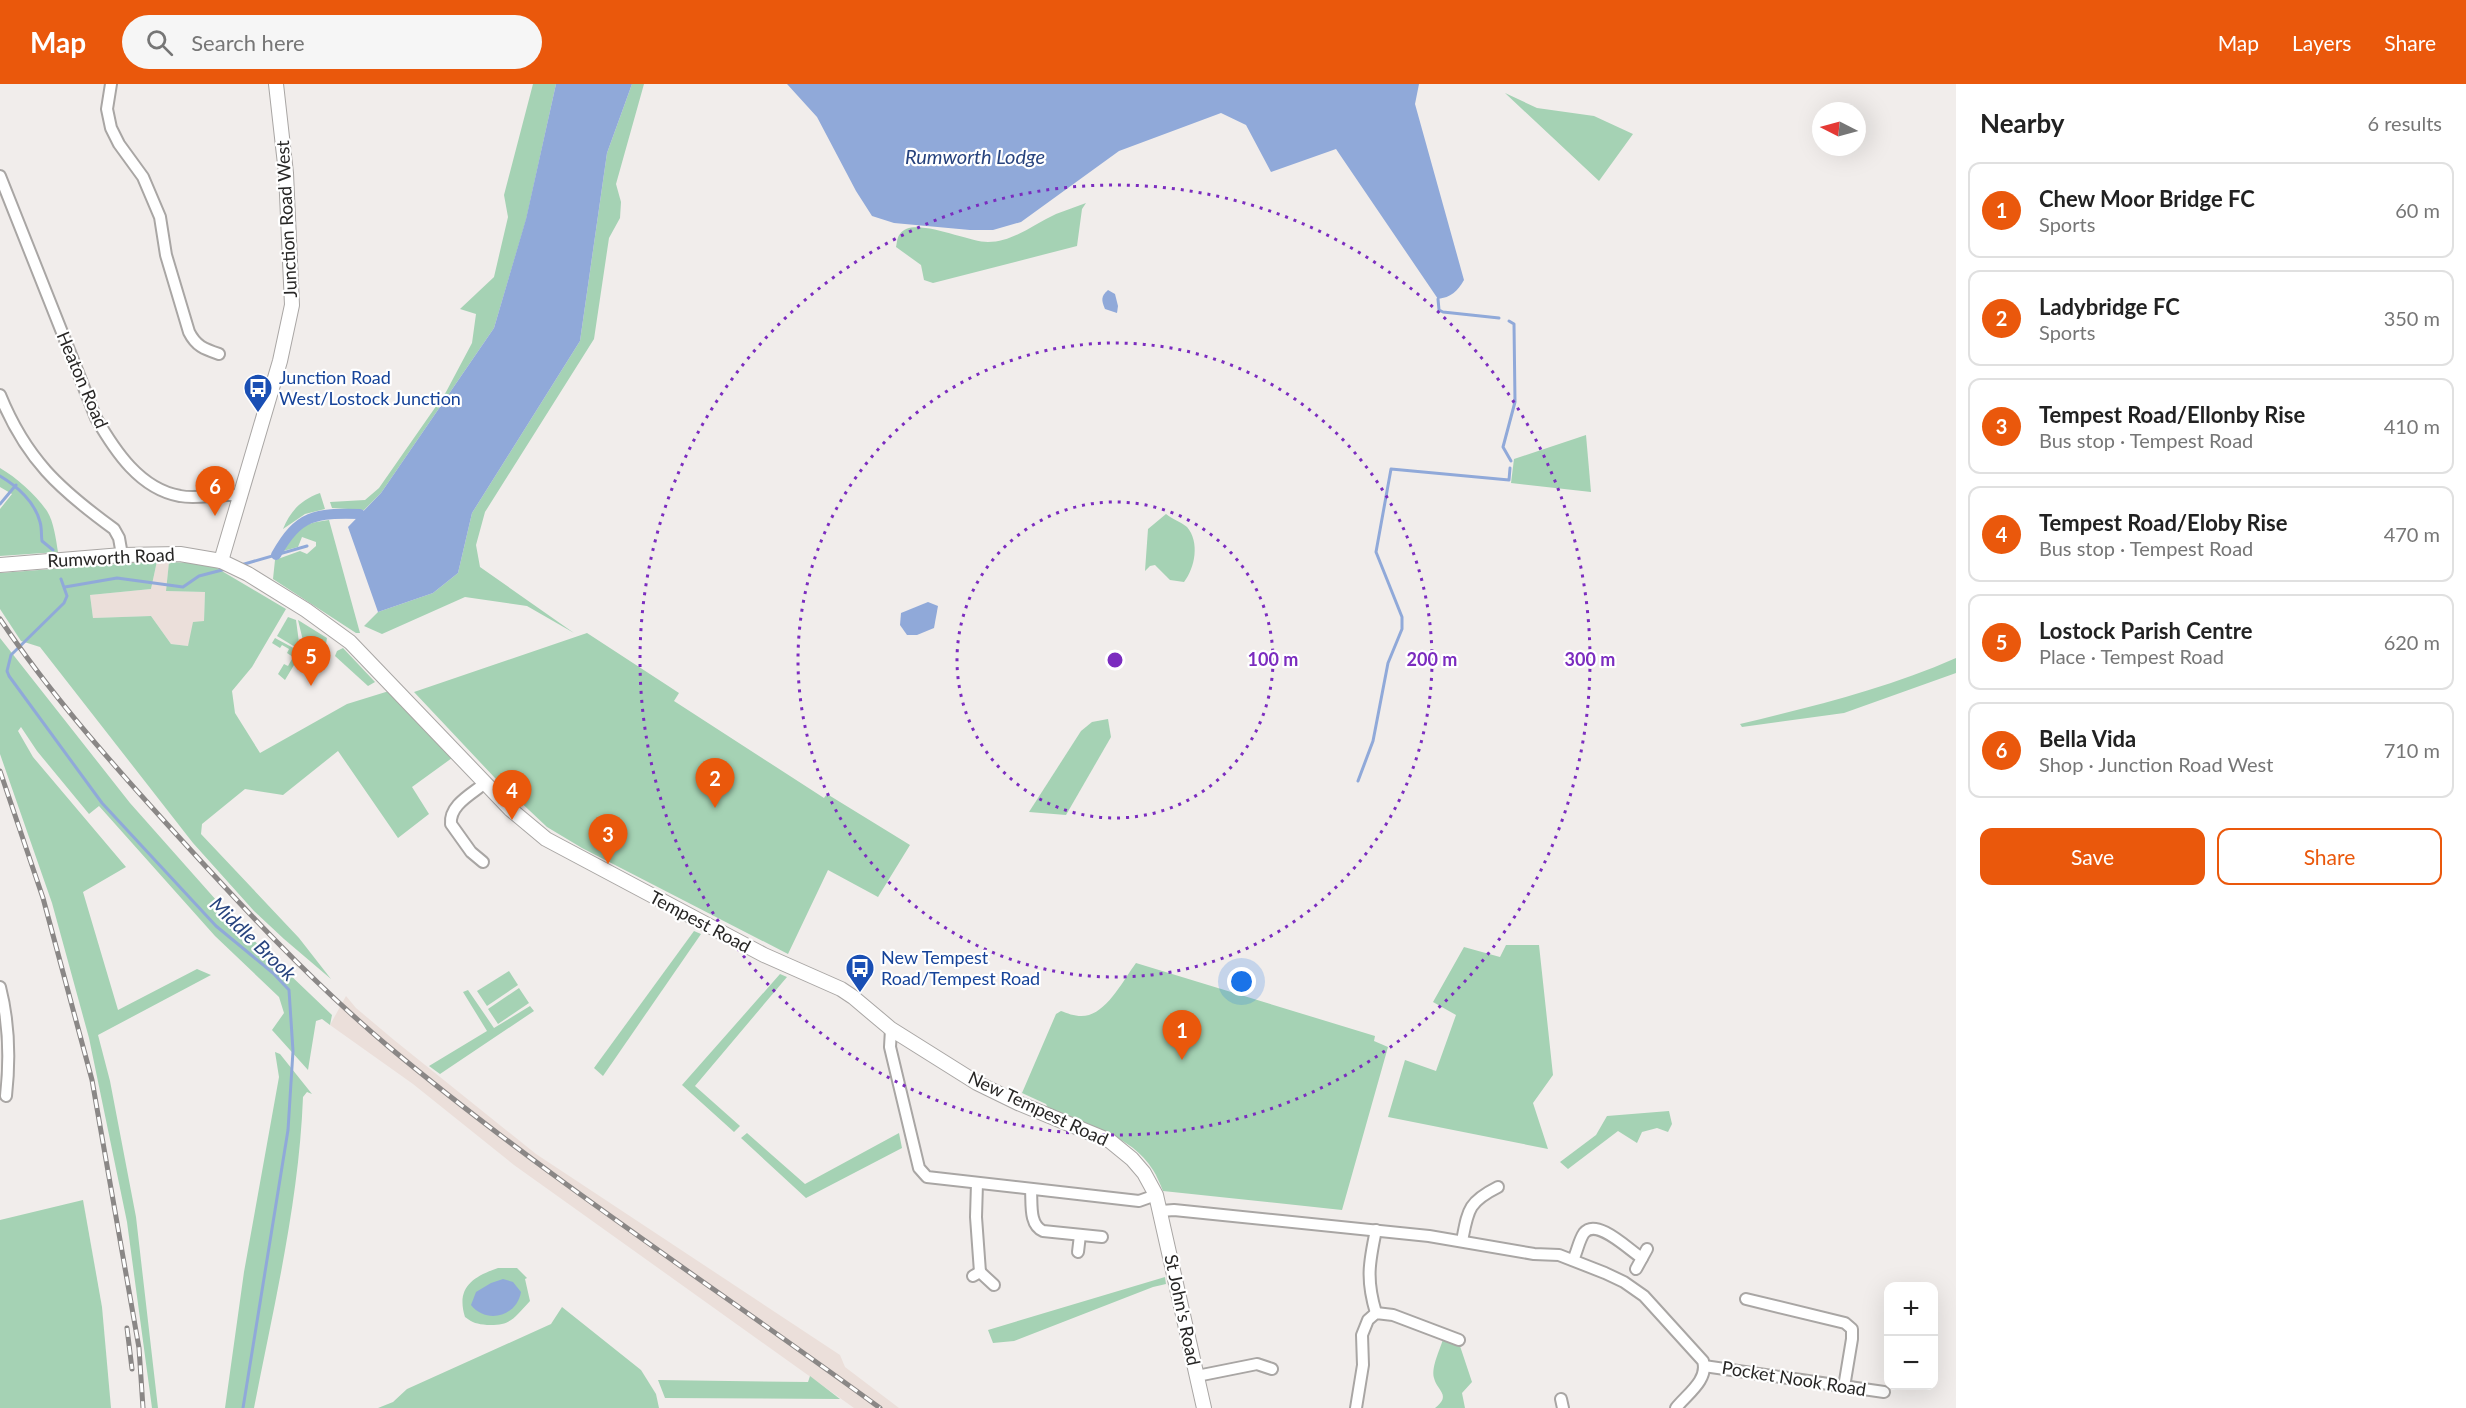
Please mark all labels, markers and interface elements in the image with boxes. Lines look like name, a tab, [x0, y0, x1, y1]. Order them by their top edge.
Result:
search box	[122, 15, 542, 69]
text: Map	[30, 25, 86, 59]
icon: search	[143, 26, 176, 59]
text: Search here	[191, 29, 305, 56]
text: Map	[2218, 30, 2259, 55]
text: Layers	[2292, 30, 2351, 55]
text: Share	[2384, 30, 2436, 55]
north arrow	[1812, 102, 1866, 156]
text: Nearby	[1980, 107, 2065, 139]
text: 6 results	[2367, 111, 2442, 135]
street label: Junction Road West	[271, 139, 301, 298]
water label: Rumworth Lodge	[905, 144, 1045, 168]
text: Chew Moor Bridge FC	[2039, 185, 2255, 212]
text: 1	[1996, 198, 2007, 222]
text: 60 m	[2395, 198, 2440, 222]
text: Sports	[2039, 212, 2095, 236]
text: Ladybridge FC	[2039, 293, 2180, 320]
text: 2	[1996, 306, 2007, 330]
text: 350 m	[2384, 306, 2440, 330]
text: Sports	[2039, 320, 2095, 344]
street label: Heaton Road	[53, 328, 113, 431]
place label: Junction Road West/Lostock Junction	[279, 366, 461, 409]
bus stop icon: Junction Road West/Lostock Junction	[242, 372, 274, 414]
text: Tempest Road/Ellonby Rise	[2039, 401, 2305, 428]
text: 3	[1996, 414, 2007, 438]
text: 410 m	[2384, 414, 2440, 438]
text: Bus stop · Tempest Road	[2039, 428, 2253, 452]
pin: 6	[196, 466, 234, 516]
text: Tempest Road/Eloby Rise	[2039, 509, 2287, 536]
text: 4	[1996, 522, 2007, 546]
text: 470 m	[2384, 522, 2440, 546]
text: Bus stop · Tempest Road	[2039, 536, 2253, 560]
street label: Rumworth Road	[47, 543, 175, 571]
text: Lostock Parish Centre	[2039, 617, 2252, 644]
text: 5	[1996, 630, 2007, 654]
text: 620 m	[2384, 630, 2440, 654]
pin: 5	[292, 636, 330, 686]
text: Place · Tempest Road	[2039, 644, 2224, 668]
text: 100 m	[1248, 648, 1298, 670]
text: 200 m	[1407, 648, 1457, 670]
text: 300 m	[1565, 648, 1615, 670]
centre of rings	[1105, 650, 1125, 670]
text: Bella Vida	[2039, 725, 2136, 752]
text: 6	[1996, 738, 2007, 762]
text: 710 m	[2384, 738, 2440, 762]
text: Shop · Junction Road West	[2039, 752, 2273, 776]
pin: 2	[696, 758, 734, 808]
pin: 4	[492, 770, 532, 820]
pin: 3	[588, 814, 628, 864]
button: Save	[1980, 828, 2205, 885]
button: Share	[2217, 828, 2442, 885]
street label: Tempest Road	[646, 885, 755, 957]
water label: Middle Brook	[206, 891, 302, 986]
place label: New Tempest Road/Tempest Road	[881, 946, 1040, 989]
bus stop icon: New Tempest Road/Tempest Road	[844, 952, 876, 994]
your location	[1227, 967, 1256, 996]
pin: 1	[1162, 1010, 1202, 1060]
street label: New Tempest Road	[965, 1066, 1112, 1150]
street label: St John's Road	[1160, 1252, 1205, 1367]
map controls	[1884, 1282, 1938, 1390]
button: +	[1884, 1282, 1938, 1336]
button: −	[1884, 1336, 1938, 1390]
street label: Pocket Nook Road	[1720, 1356, 1868, 1400]

